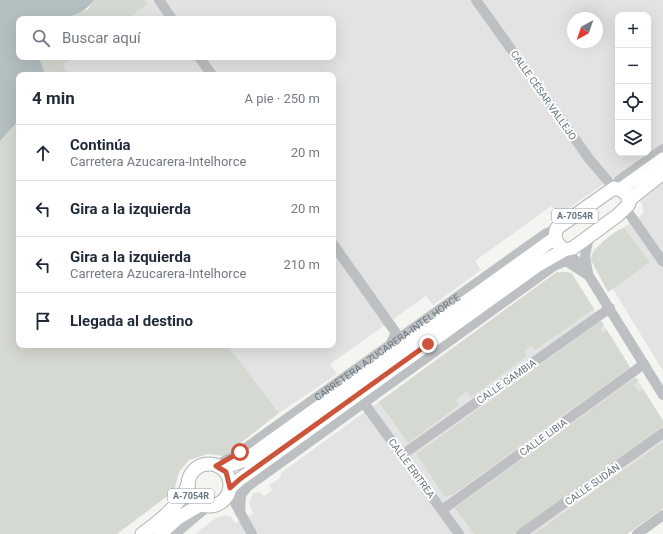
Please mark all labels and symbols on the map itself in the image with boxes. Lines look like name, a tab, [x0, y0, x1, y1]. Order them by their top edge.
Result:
north arrow	[567, 12, 603, 48]
street label: CALLE CÉSAR VALLEJO	[509, 48, 580, 142]
road number: A-7054R	[552, 209, 598, 223]
street label: CARRETERA AZUCARERA-INTELHORCE	[312, 291, 462, 403]
route end	[419, 335, 437, 353]
street label: CALLE GAMBIA	[475, 357, 538, 406]
street label: CALLE LIBIA	[518, 416, 569, 458]
street label: CALLE ERITREA	[386, 436, 437, 501]
route start	[231, 443, 249, 461]
street label: CALLE SUDÁN	[562, 461, 622, 507]
road number: A-7054R	[168, 489, 214, 503]

